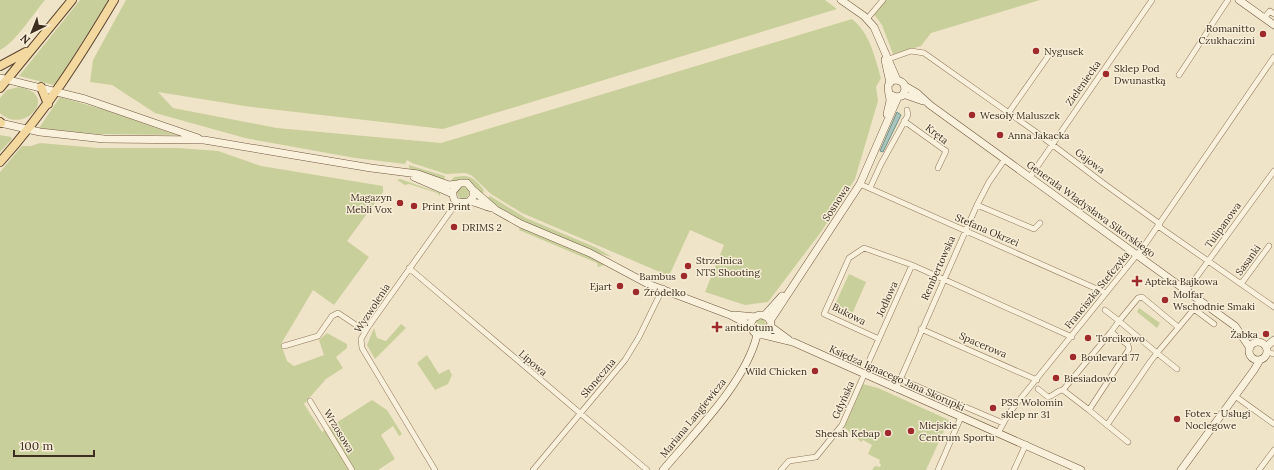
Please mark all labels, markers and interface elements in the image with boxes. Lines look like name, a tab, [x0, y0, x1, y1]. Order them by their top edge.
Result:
north arrow	[12, 12, 52, 52]
place label: Romanitto Czukhaczini	[1198, 22, 1255, 47]
marker: Romanitto Czukhaczini	[1258, 29, 1268, 39]
text: N	[17, 31, 33, 47]
place label: Nygusek	[1044, 45, 1084, 58]
marker: Nygusek	[1031, 46, 1041, 56]
street label: Zieleniecka	[1063, 58, 1103, 108]
place label: Sklep Pod Dwunastką	[1114, 62, 1166, 87]
marker: Sklep Pod Dwunastką	[1101, 69, 1111, 79]
place label: Wesoły Maluszek	[980, 109, 1060, 122]
marker: Wesoły Maluszek	[967, 110, 977, 120]
street label: Kręta	[923, 121, 951, 147]
place label: Anna Jakacka	[1007, 129, 1069, 142]
marker: Anna Jakacka	[995, 130, 1005, 140]
street label: Gajowa	[1072, 146, 1108, 176]
street label: Generała Władysława Sikorskiego	[1024, 158, 1158, 260]
street label: Sosnowa	[819, 182, 853, 224]
place label: Magazyn Mebli Vox	[346, 191, 393, 216]
marker: Magazyn Mebli Vox	[395, 198, 405, 208]
street label: Tulipanowa	[1202, 199, 1244, 251]
place label: Print Print	[422, 200, 471, 213]
marker: Print Print	[409, 201, 419, 211]
street label: Stefana Okrzei	[953, 211, 1021, 249]
place label: DRIMS 2	[462, 221, 502, 234]
marker: DRIMS 2	[449, 222, 459, 232]
street label: Rembertowska	[918, 234, 958, 302]
street label: Sasanki	[1232, 242, 1264, 278]
street label: Franciszka Stefczyka	[1062, 248, 1132, 332]
place label: Strzelnica NTS Shooting	[696, 254, 760, 279]
marker: Strzelnica NTS Shooting	[683, 261, 693, 271]
place label: Bambus	[639, 270, 676, 283]
marker: Bambus	[679, 271, 689, 281]
place label: Apteka Bajkowa	[1144, 275, 1218, 288]
marker: Apteka Bajkowa	[1132, 276, 1142, 286]
street label: Jodłowa	[873, 279, 901, 320]
place label: Ejart	[590, 280, 612, 293]
street label: Wyzwolenia	[351, 281, 393, 335]
marker: Ejart	[615, 281, 625, 291]
place label: Źródełko	[644, 286, 686, 299]
marker: Źródełko	[631, 287, 641, 297]
place label: Molfar Wschodnie Smaki	[1173, 288, 1255, 313]
marker: Molfar Wschodnie Smaki	[1160, 295, 1170, 305]
street label: Bukowa	[830, 300, 868, 328]
place label: antidotum	[725, 321, 773, 334]
marker: antidotum	[712, 322, 722, 332]
place label: Żabka	[1230, 328, 1258, 341]
street label: Spacerowa	[957, 329, 1009, 361]
marker: Żabka	[1261, 329, 1271, 339]
place label: Torcikowo	[1096, 332, 1145, 345]
marker: Torcikowo	[1083, 333, 1093, 343]
street label: Księdza Ignacego Jana Skorupki	[827, 342, 967, 414]
street label: Lipowa	[516, 347, 550, 379]
place label: Boulevard 77	[1081, 351, 1140, 364]
marker: Boulevard 77	[1068, 352, 1078, 362]
street label: Słoneczna	[578, 356, 618, 400]
place label: Wild Chicken	[745, 365, 807, 378]
marker: Wild Chicken	[810, 366, 820, 376]
place label: Biesiadowo	[1064, 372, 1117, 385]
marker: Biesiadowo	[1051, 373, 1061, 383]
street label: Mariana Langiewicza	[657, 376, 729, 460]
street label: Gdyńska	[829, 379, 857, 421]
place label: PSS Wołomin sklep nr 31	[1001, 396, 1063, 421]
marker: PSS Wołomin sklep nr 31	[988, 403, 998, 413]
street label: Wrzosowa	[321, 407, 357, 455]
place label: Fotex - Usługi Noclegowe	[1185, 407, 1251, 432]
marker: Fotex - Usługi Noclegowe	[1172, 414, 1182, 424]
place label: Miejskie Centrum Sportu	[919, 419, 995, 444]
marker: Miejskie Centrum Sportu	[906, 426, 916, 436]
place label: Sheesh Kebap	[815, 427, 880, 440]
marker: Sheesh Kebap	[883, 428, 893, 438]
scale bar	[14, 432, 94, 458]
text: 100 m	[20, 438, 53, 453]

